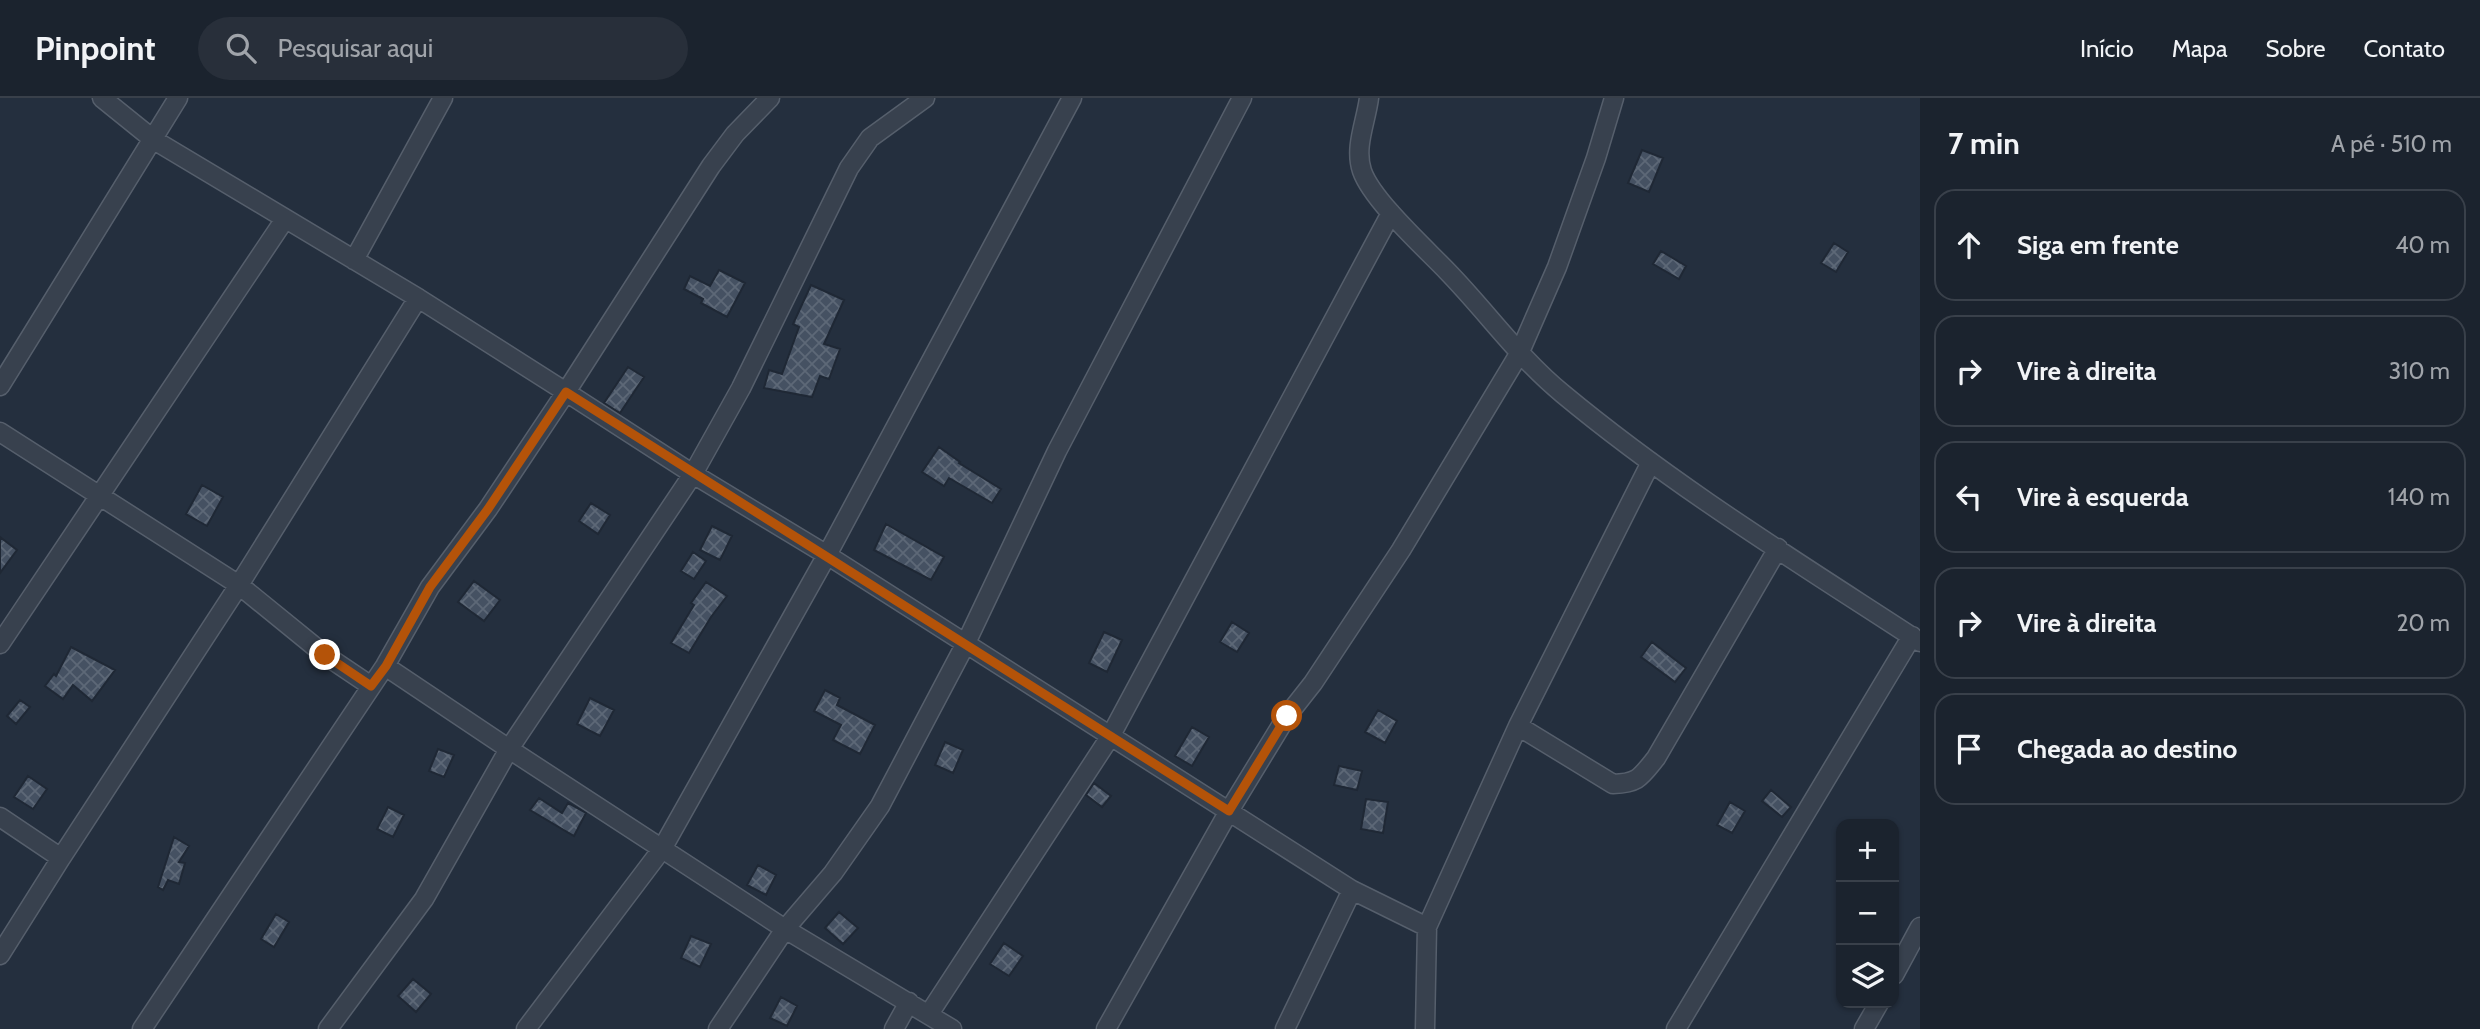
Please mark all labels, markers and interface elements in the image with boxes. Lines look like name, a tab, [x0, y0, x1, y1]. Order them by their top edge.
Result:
search box	[198, 17, 688, 80]
text: Pinpoint	[35, 28, 156, 68]
icon: search	[222, 29, 260, 67]
text: Pesquisar aqui	[278, 32, 433, 64]
text: Início	[2080, 34, 2134, 63]
text: Mapa	[2172, 34, 2227, 63]
text: Sobre	[2265, 34, 2326, 63]
text: Contato	[2364, 34, 2445, 63]
text: 7 min	[1948, 125, 2020, 162]
text: A pé · 510 m	[2331, 130, 2452, 158]
icon: ahead	[1950, 226, 1988, 264]
text: Siga em frente	[2017, 229, 2179, 261]
text: 40 m	[2395, 231, 2450, 259]
icon: right	[1950, 352, 1988, 390]
text: Vire à direita	[2017, 355, 2157, 387]
text: 310 m	[2389, 357, 2450, 385]
icon: left	[1950, 478, 1988, 516]
text: Vire à esquerda	[2017, 481, 2189, 513]
text: 140 m	[2388, 483, 2450, 511]
icon: right	[1950, 604, 1988, 642]
text: Vire à direita	[2017, 607, 2157, 639]
text: 20 m	[2397, 609, 2450, 637]
route end	[309, 639, 340, 670]
route start	[1271, 700, 1302, 731]
icon: arrive	[1950, 730, 1988, 768]
text: Chegada ao destino	[2017, 733, 2237, 765]
map controls	[1836, 819, 1899, 1008]
button: +	[1836, 819, 1899, 882]
button: −	[1836, 882, 1899, 945]
button: layers	[1836, 945, 1899, 1008]

